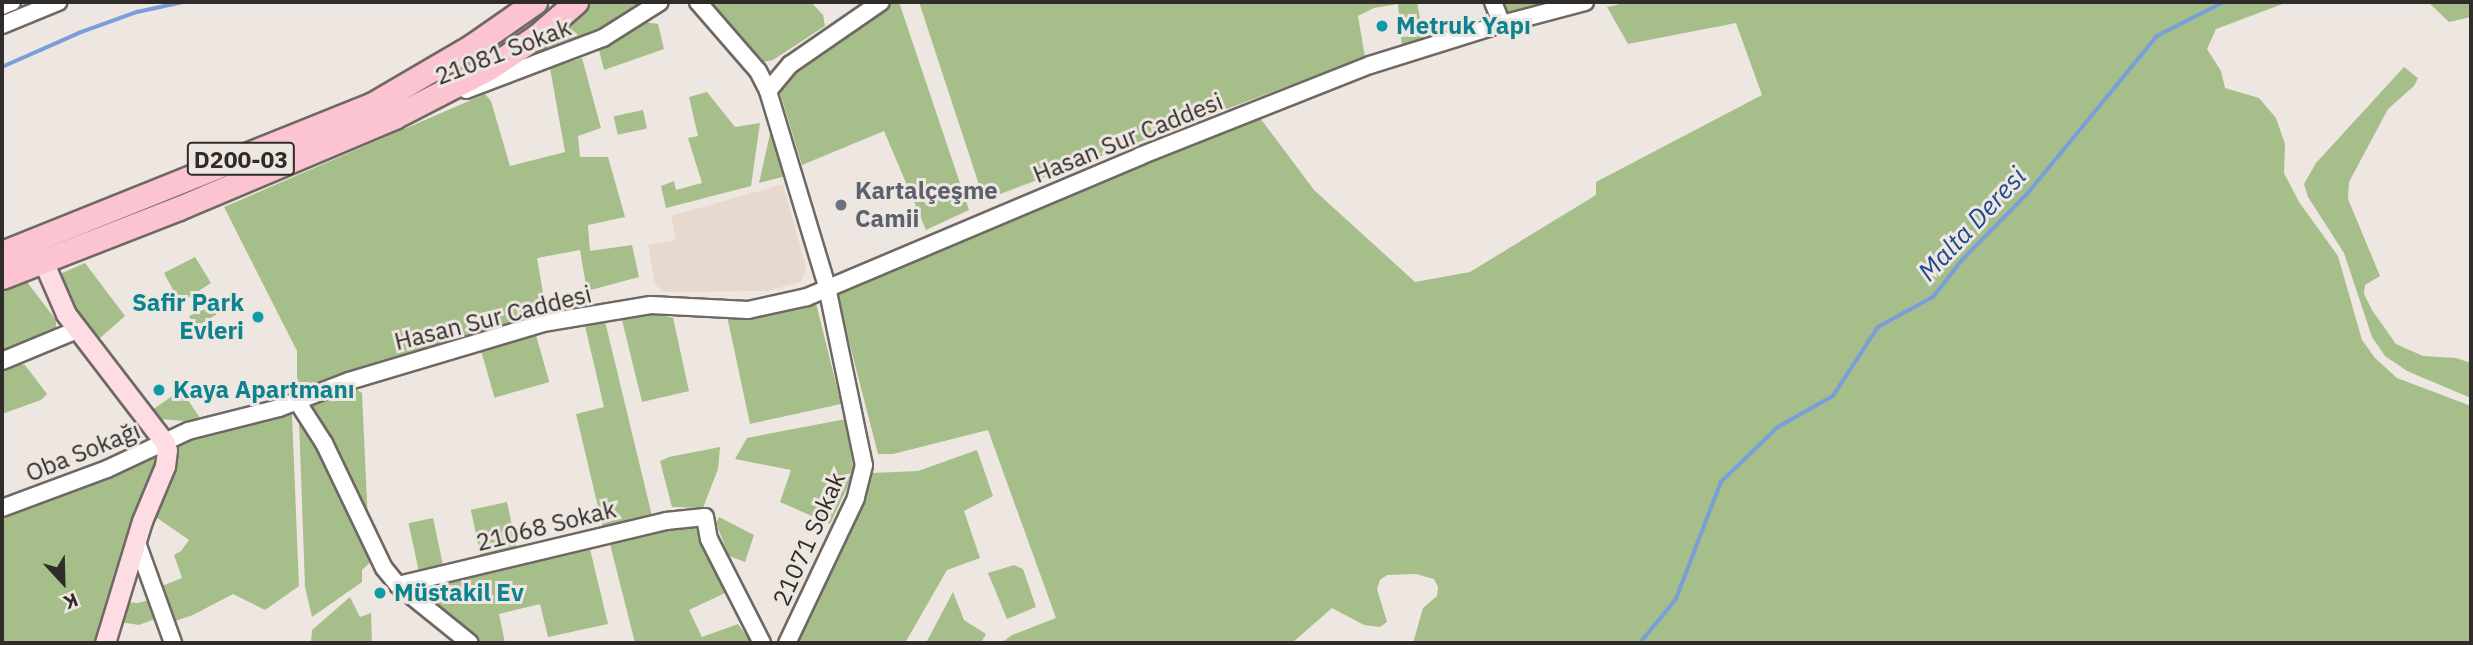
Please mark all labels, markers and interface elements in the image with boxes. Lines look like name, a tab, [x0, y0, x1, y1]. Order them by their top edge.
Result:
place label: Metruk Yapı	[1396, 12, 1531, 40]
street label: 21081 Sokak	[431, 13, 575, 91]
marker: Metruk Yapı	[1374, 18, 1390, 34]
street label: Hasan Sur Caddesi	[1029, 87, 1227, 189]
road number: D200-03	[187, 140, 295, 178]
water label: Malta Deresi	[1912, 161, 2032, 287]
place label: Kartalçeşme Camii	[855, 177, 998, 233]
marker: Kartalçeşme Camii	[833, 197, 849, 213]
street label: Hasan Sur Caddesi	[391, 280, 595, 356]
place label: Safir Park Evleri	[132, 289, 244, 345]
marker: Safir Park Evleri	[250, 309, 266, 325]
place label: Kaya Apartmanı	[173, 376, 355, 404]
marker: Kaya Apartmanı	[151, 382, 167, 398]
street label: Oba Sokağı	[22, 416, 144, 488]
street label: 21071 Sokak	[767, 468, 851, 610]
street label: 21068 Sokak	[473, 495, 619, 557]
north arrow	[28, 547, 98, 617]
place label: Müstakil Ev	[394, 579, 524, 607]
marker: Müstakil Ev	[372, 585, 388, 601]
text: K	[60, 588, 82, 615]

